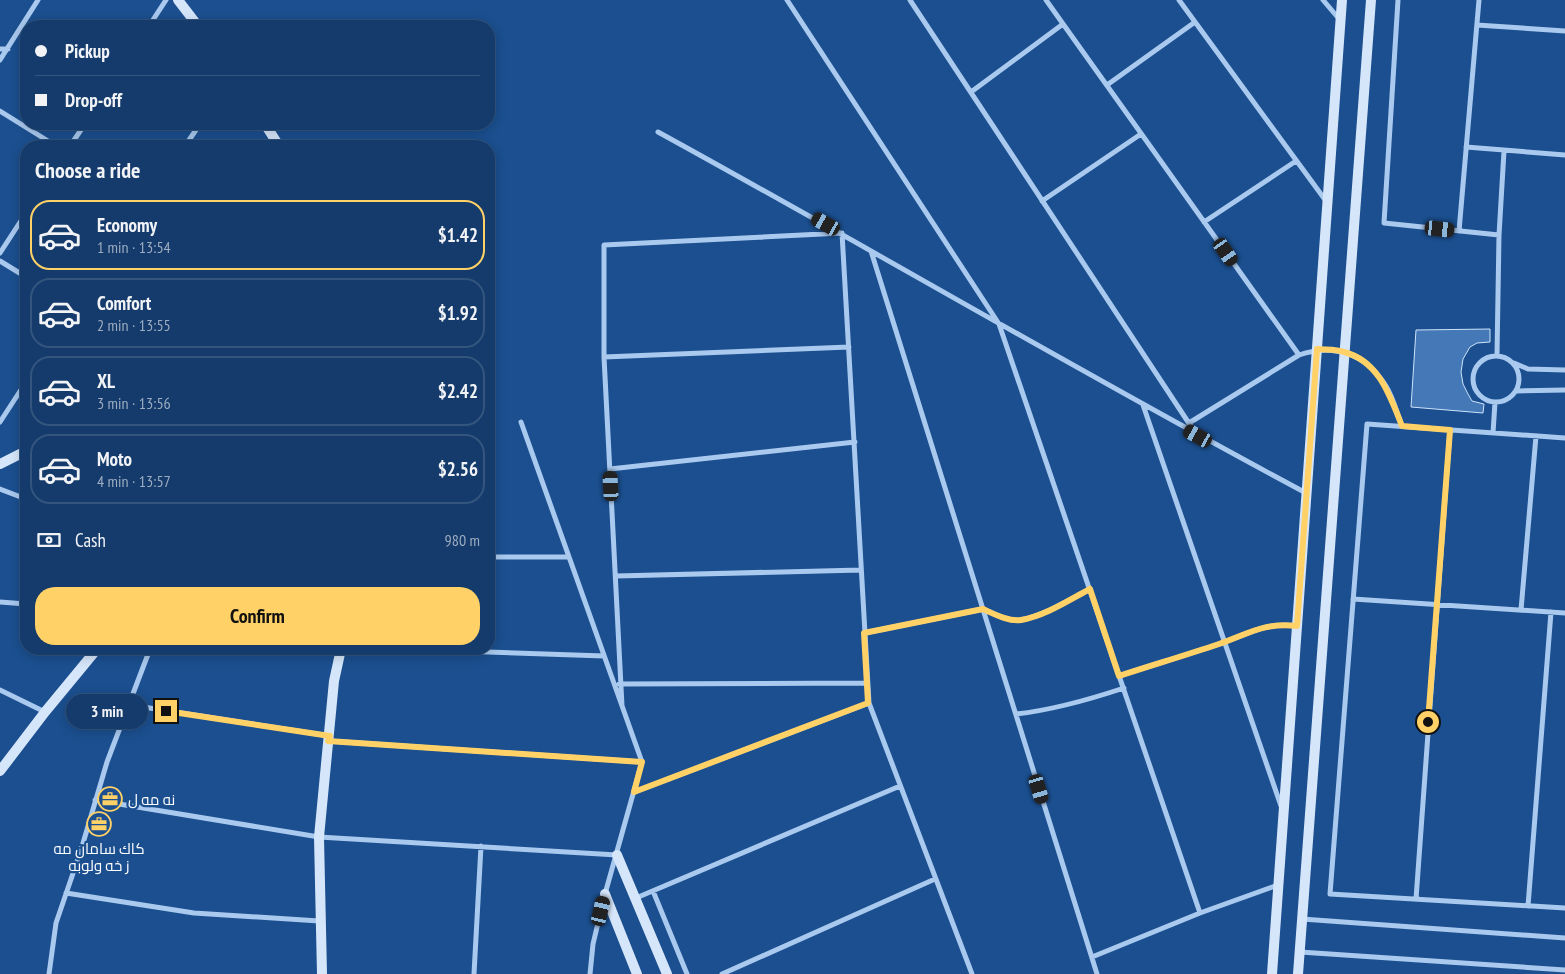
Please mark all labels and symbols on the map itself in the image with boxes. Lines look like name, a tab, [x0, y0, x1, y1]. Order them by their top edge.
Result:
car	[809, 210, 842, 238]
car	[1424, 220, 1455, 238]
car	[1211, 235, 1240, 269]
car	[1181, 422, 1214, 450]
car	[602, 471, 619, 501]
callout: 3 min	[66, 694, 148, 728]
route end	[155, 700, 177, 722]
route start	[1417, 711, 1439, 733]
car	[1027, 772, 1050, 806]
office icon: نه مه ل	[97, 786, 123, 812]
place label: نه مه ل	[128, 790, 175, 809]
office icon: كاك سامان مه ز خه ولوبه	[86, 811, 112, 837]
place label: كاك سامان مه ز خه ولوبه	[53, 839, 145, 875]
car	[590, 895, 611, 927]

